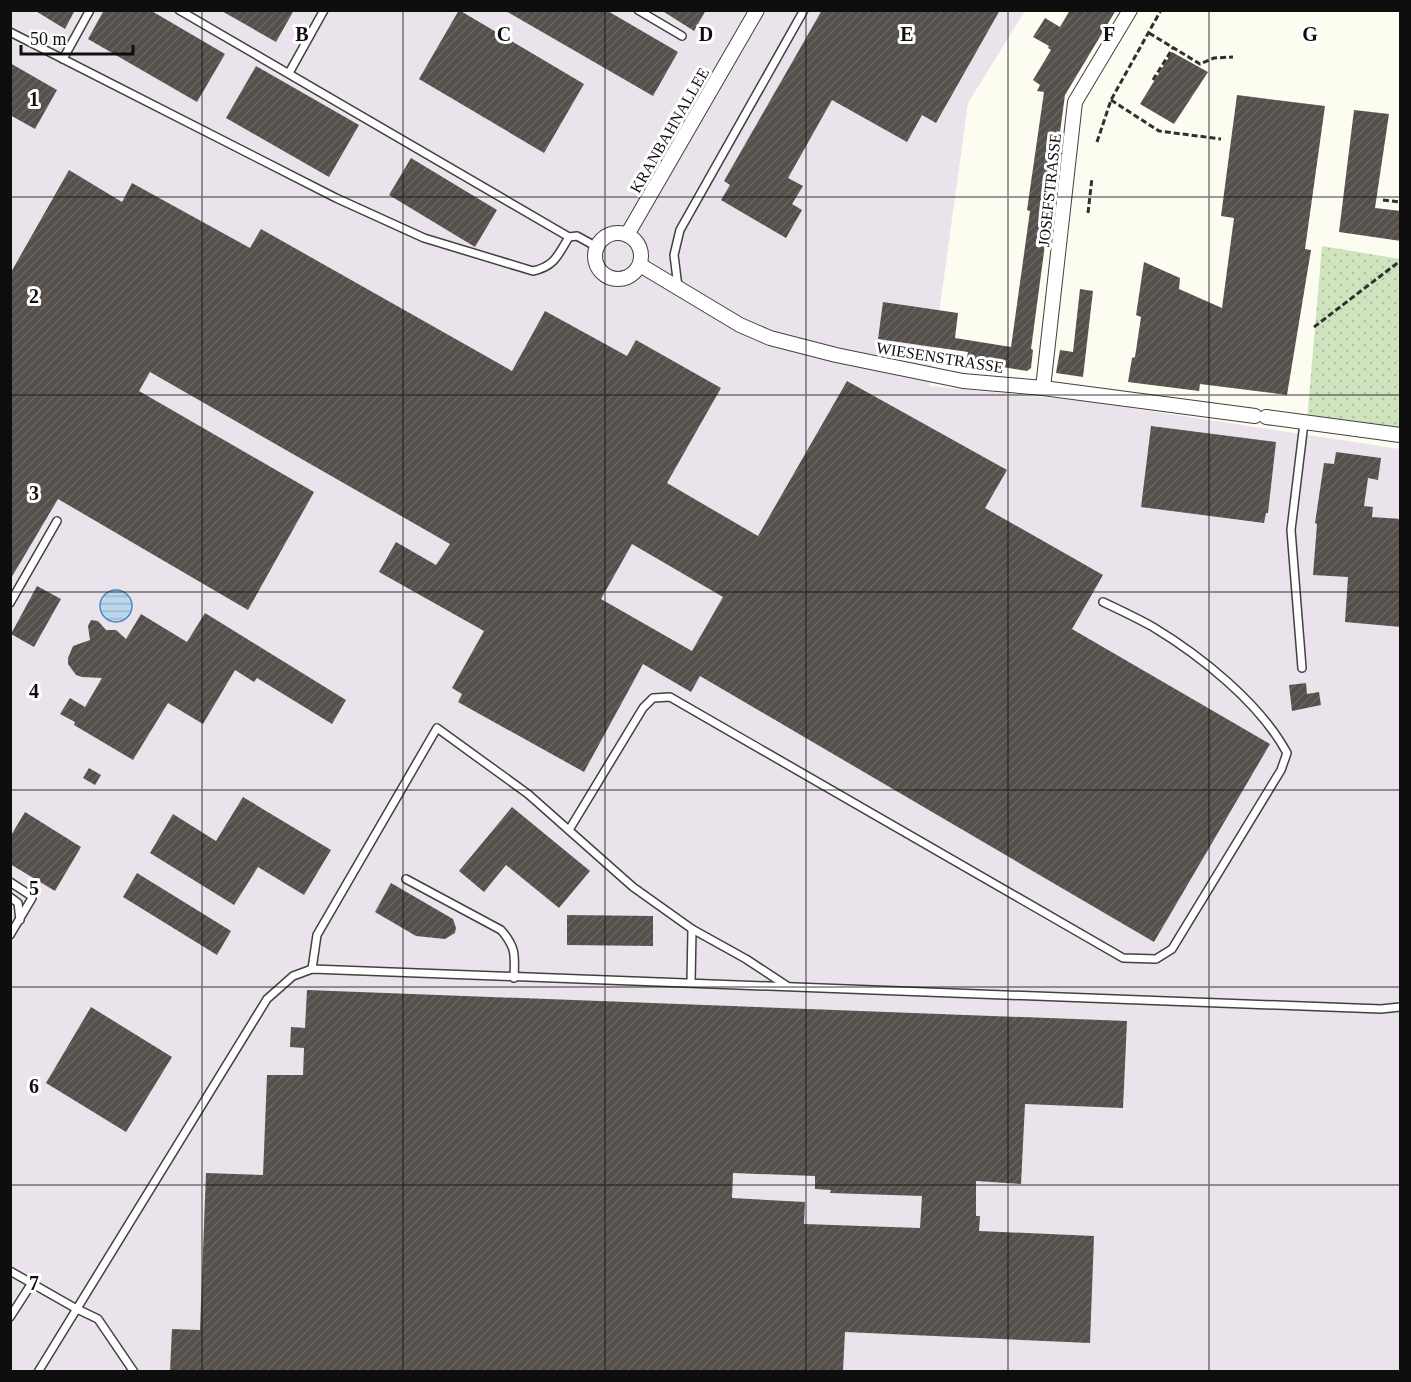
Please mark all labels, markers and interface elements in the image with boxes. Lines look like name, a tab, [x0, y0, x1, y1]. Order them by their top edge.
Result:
scale bar	[21, 18, 134, 56]
text: B	[295, 23, 309, 45]
text: C	[497, 23, 511, 45]
text: D	[699, 23, 713, 45]
text: E	[900, 23, 914, 45]
text: F	[1103, 23, 1115, 45]
text: G	[1302, 23, 1318, 45]
text: 50 m	[30, 29, 67, 49]
street label: KRANBAHNALLEE	[627, 65, 712, 196]
text: 1	[29, 88, 39, 110]
street label: JOSEFSTRASSE	[1035, 133, 1064, 248]
text: 2	[29, 285, 39, 307]
street label: WIESENSTRASSE	[875, 339, 1005, 376]
text: 3	[29, 482, 39, 504]
text: 4	[29, 680, 39, 702]
text: 5	[29, 877, 39, 899]
text: 6	[29, 1075, 39, 1097]
text: 7	[29, 1272, 39, 1294]

